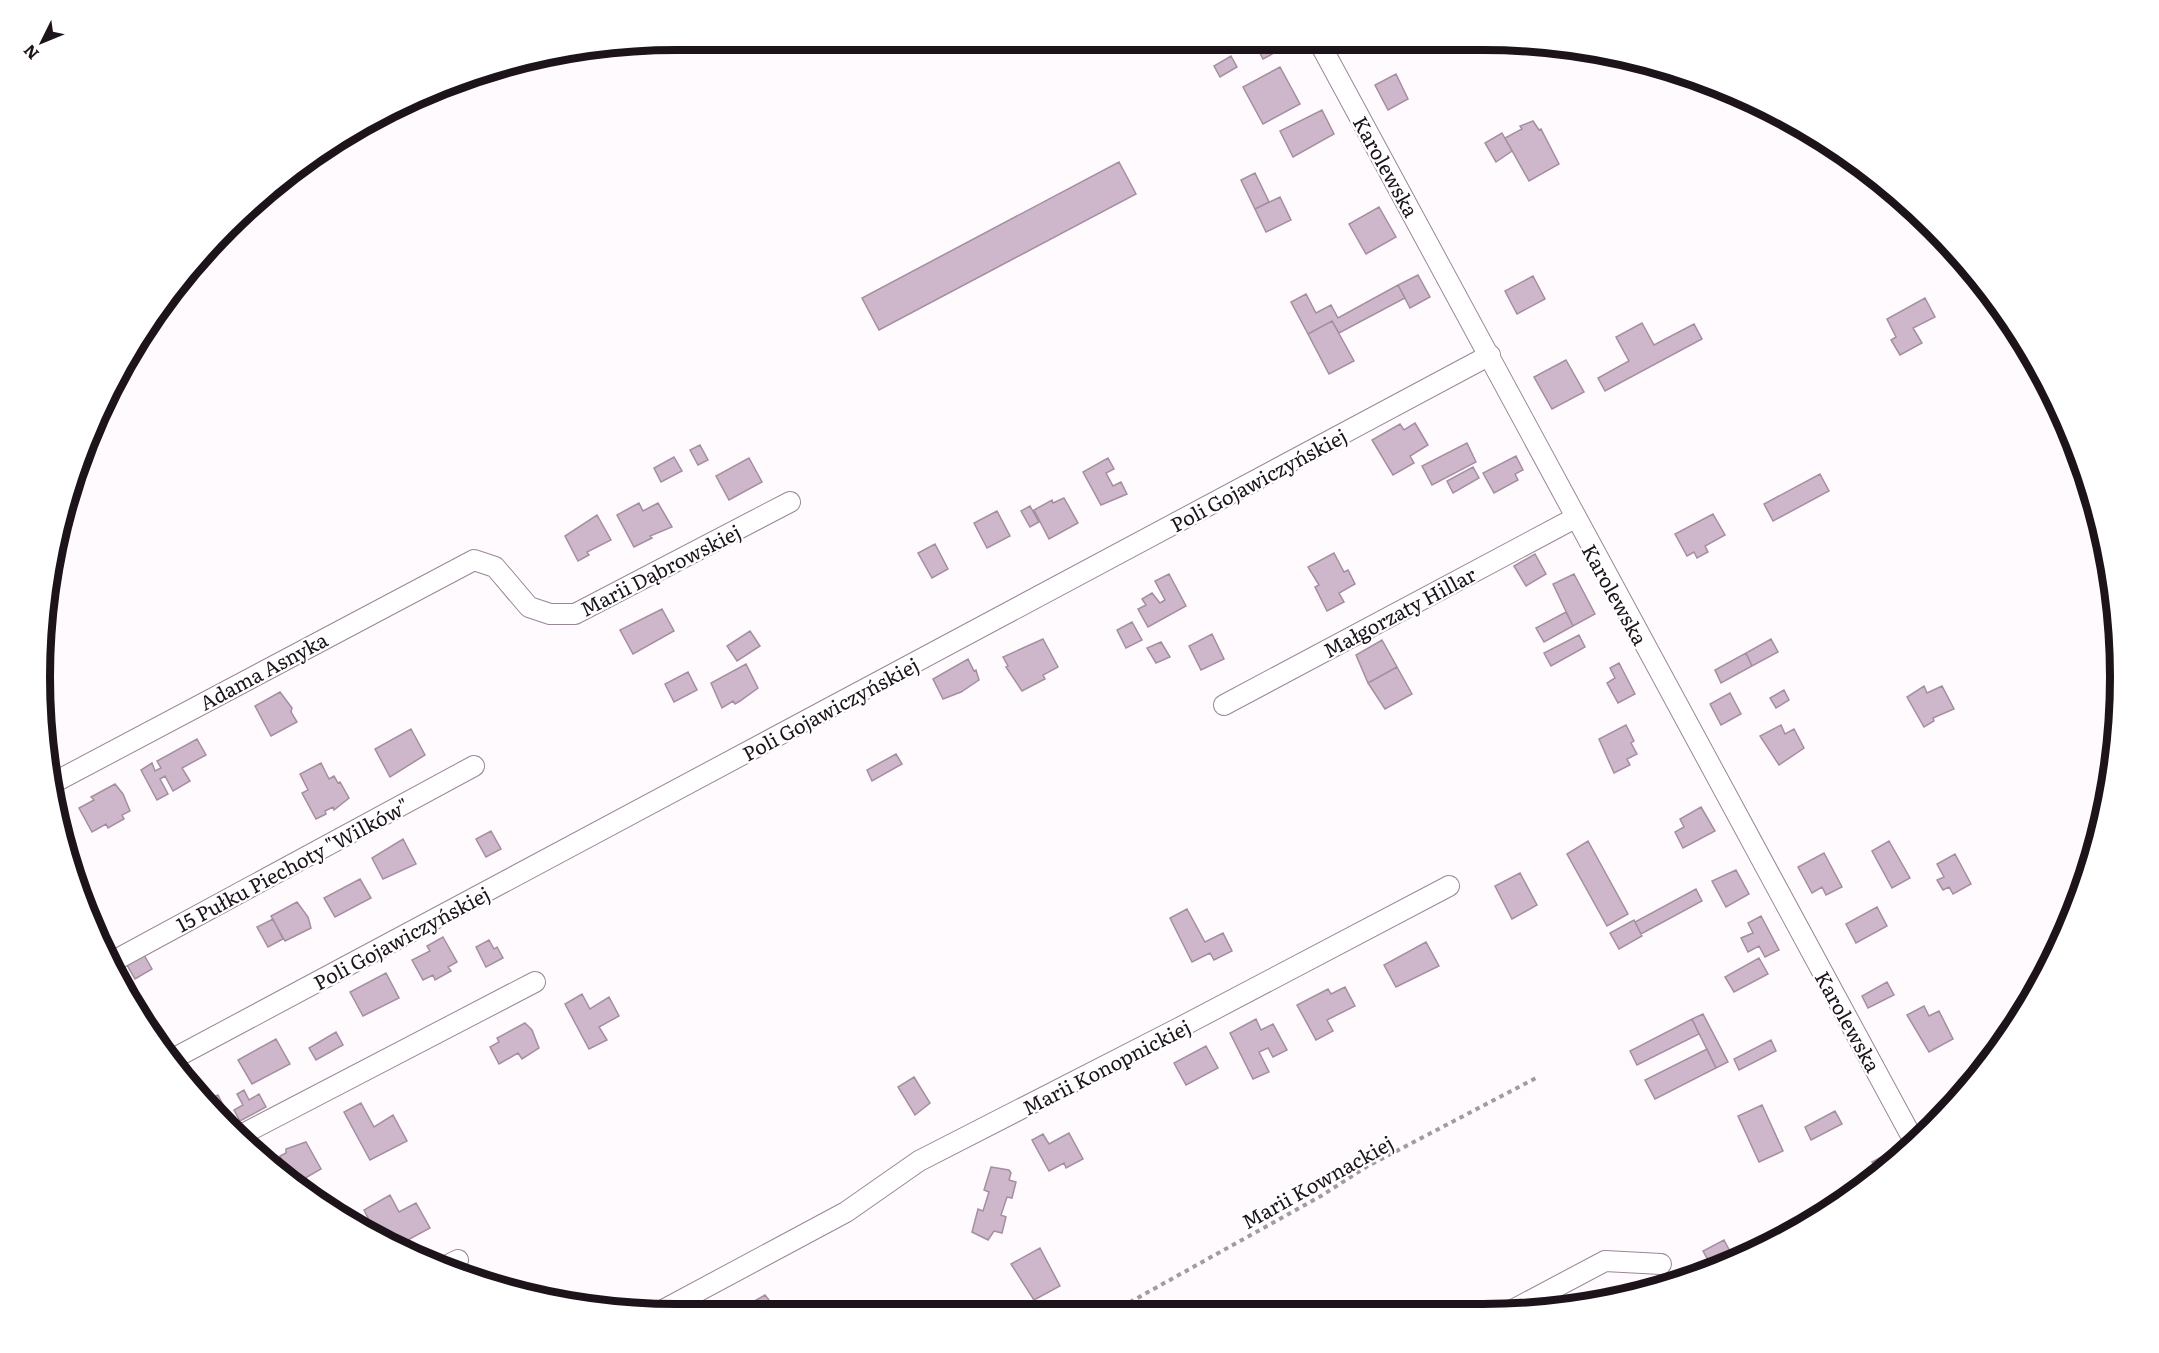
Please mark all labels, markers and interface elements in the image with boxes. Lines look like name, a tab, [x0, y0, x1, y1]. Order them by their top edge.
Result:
north arrow	[12, 12, 72, 72]
text: N	[17, 40, 44, 66]
street label: Karolewska	[1347, 110, 1427, 222]
street label: Poli Gojawiczyńskiej	[1164, 420, 1352, 538]
street label: Marii Dąbrowskiej	[574, 516, 746, 622]
street label: Karolewska	[1576, 538, 1656, 650]
street label: Małgorzaty Hillar	[1317, 558, 1481, 664]
street label: Adama Asnyka	[194, 623, 333, 716]
street label: Poli Gojawiczyńskiej	[736, 649, 924, 767]
street label: 15 Pułku Piechoty "Wilków"	[170, 790, 414, 938]
street label: Poli Gojawiczyńskiej	[307, 878, 495, 996]
street label: Karolewska	[1809, 965, 1889, 1077]
street label: Marii Konopnickiej	[1017, 1011, 1195, 1121]
street label: Marii Kownackiej	[1236, 1127, 1398, 1235]

